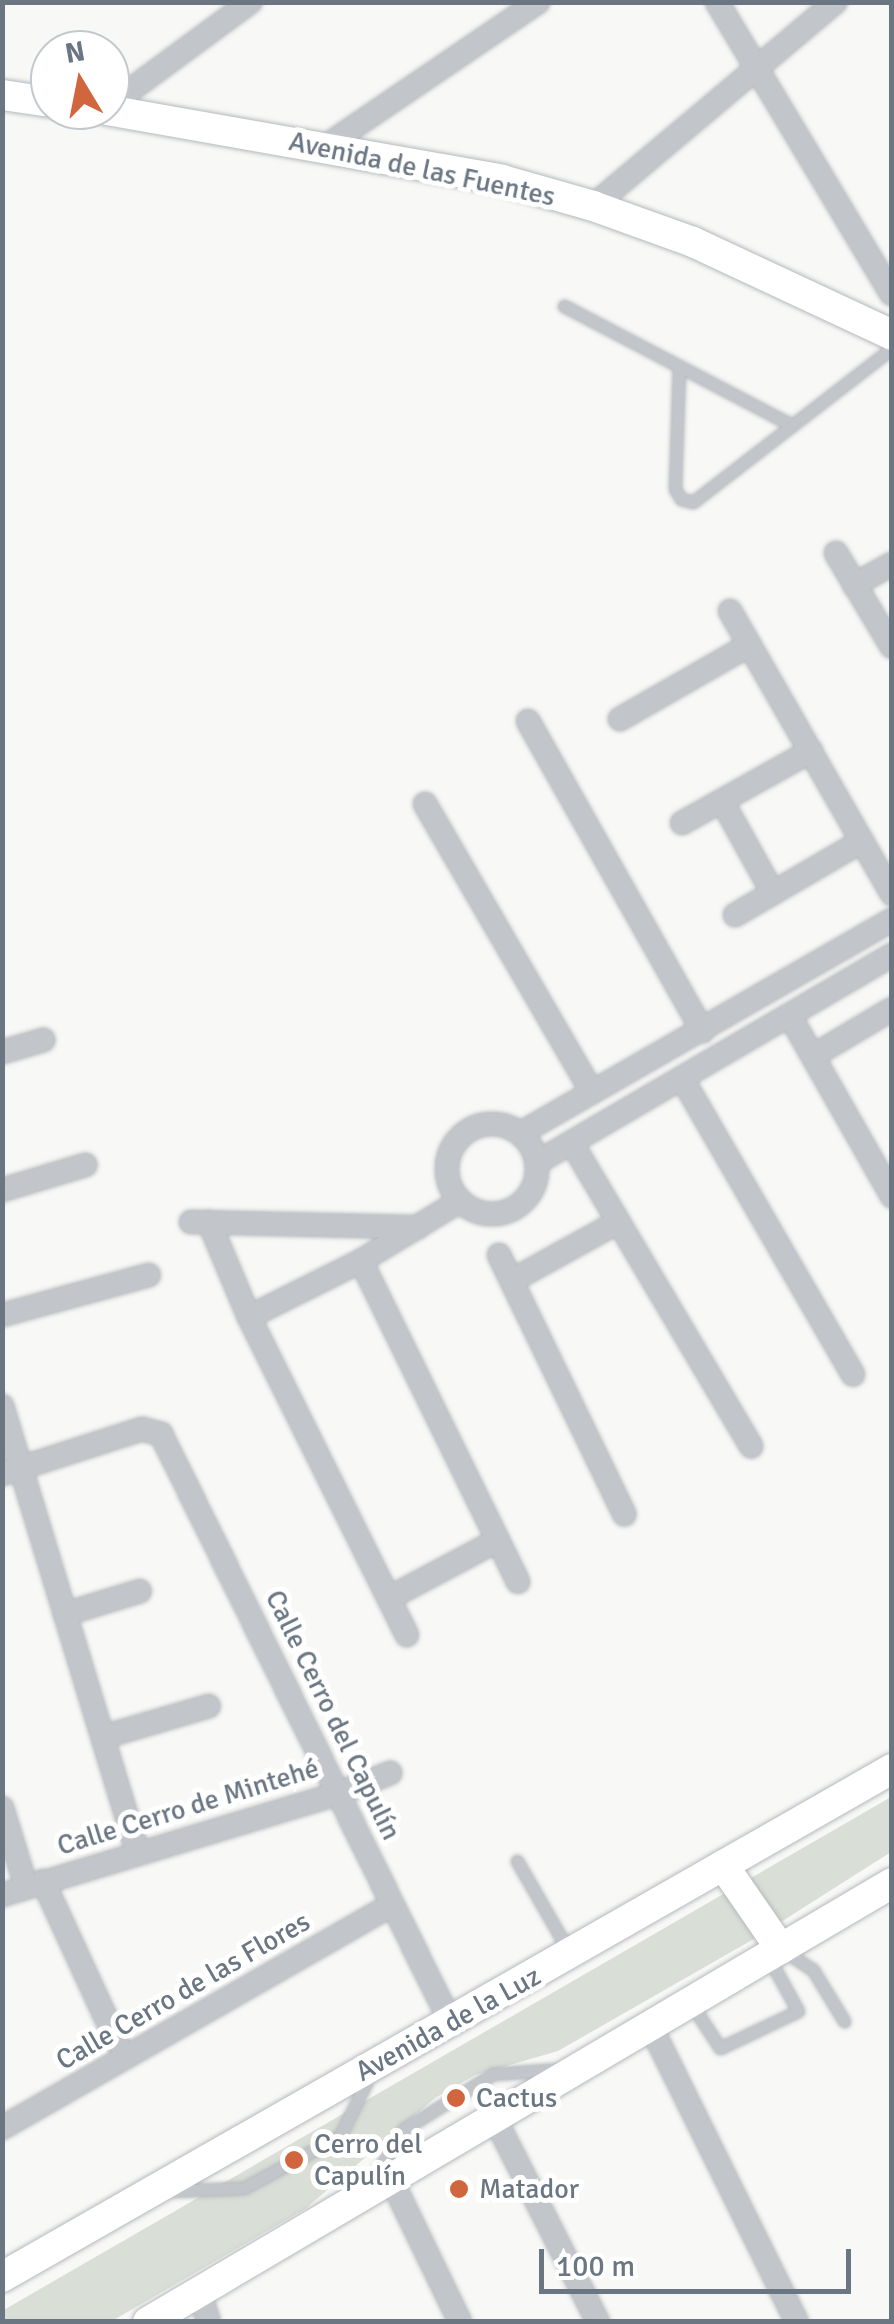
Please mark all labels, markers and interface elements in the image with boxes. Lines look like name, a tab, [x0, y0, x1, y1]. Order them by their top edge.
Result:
north arrow	[30, 30, 130, 130]
text: N	[63, 34, 88, 71]
street label: Avenida de las Fuentes	[286, 124, 558, 214]
street label: Calle Cerro del Capulín	[258, 1585, 408, 1845]
street label: Calle Cerro de Mintehé	[53, 1751, 323, 1863]
street label: Calle Cerro de las Flores	[50, 1905, 316, 2077]
street label: Avenida de la Luz	[350, 1959, 546, 2089]
place label: Cactus	[476, 2081, 557, 2115]
marker: Cactus	[445, 2087, 467, 2109]
place label: Cerro del Capulín	[314, 2127, 423, 2193]
marker: Cerro del Capulín	[283, 2149, 305, 2171]
place label: Matador	[479, 2172, 579, 2206]
marker: Matador	[448, 2178, 470, 2200]
scale bar	[544, 2229, 856, 2291]
text: 100 m	[556, 2248, 635, 2285]

